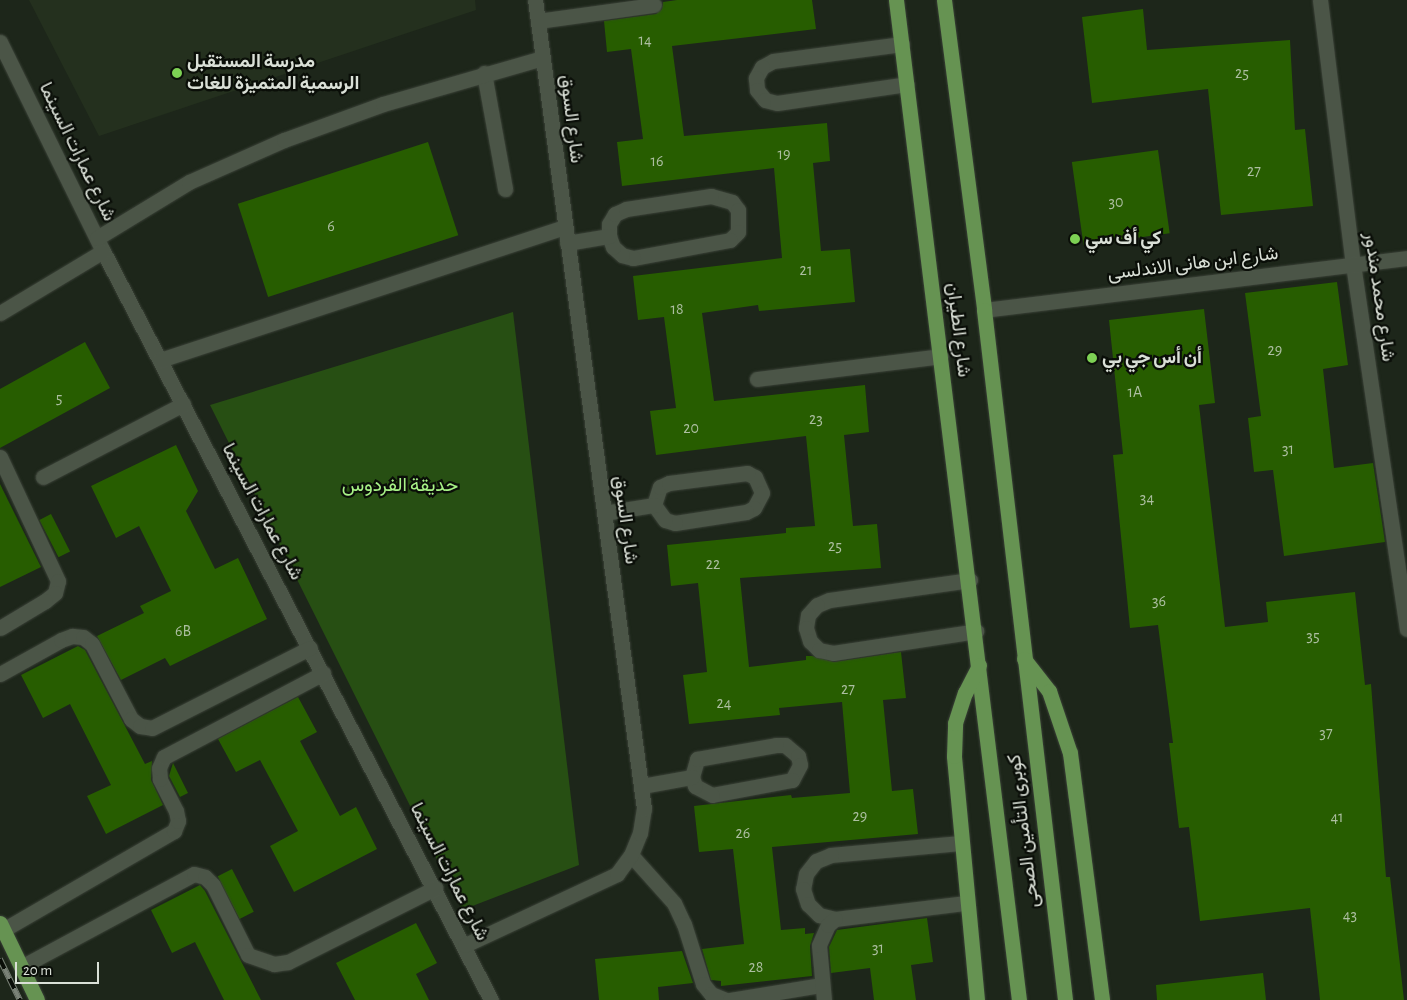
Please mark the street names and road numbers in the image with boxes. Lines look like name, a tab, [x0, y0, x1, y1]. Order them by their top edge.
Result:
street label: شارع السوق	[554, 74, 588, 164]
street label: شارع عمارات السينما	[34, 79, 120, 225]
street label: شارع محمد مندور	[1359, 231, 1399, 363]
street label: شارع ابن هانى الاندلسى	[1106, 242, 1280, 286]
street label: شارع الطيران	[941, 282, 975, 378]
street label: شارع عمارات السينما	[216, 440, 308, 584]
street label: شارع السوق	[608, 474, 642, 566]
street label: كوبرى التأمين الصحى	[1003, 753, 1045, 909]
street label: شارع عمارات السينما	[404, 799, 494, 945]

